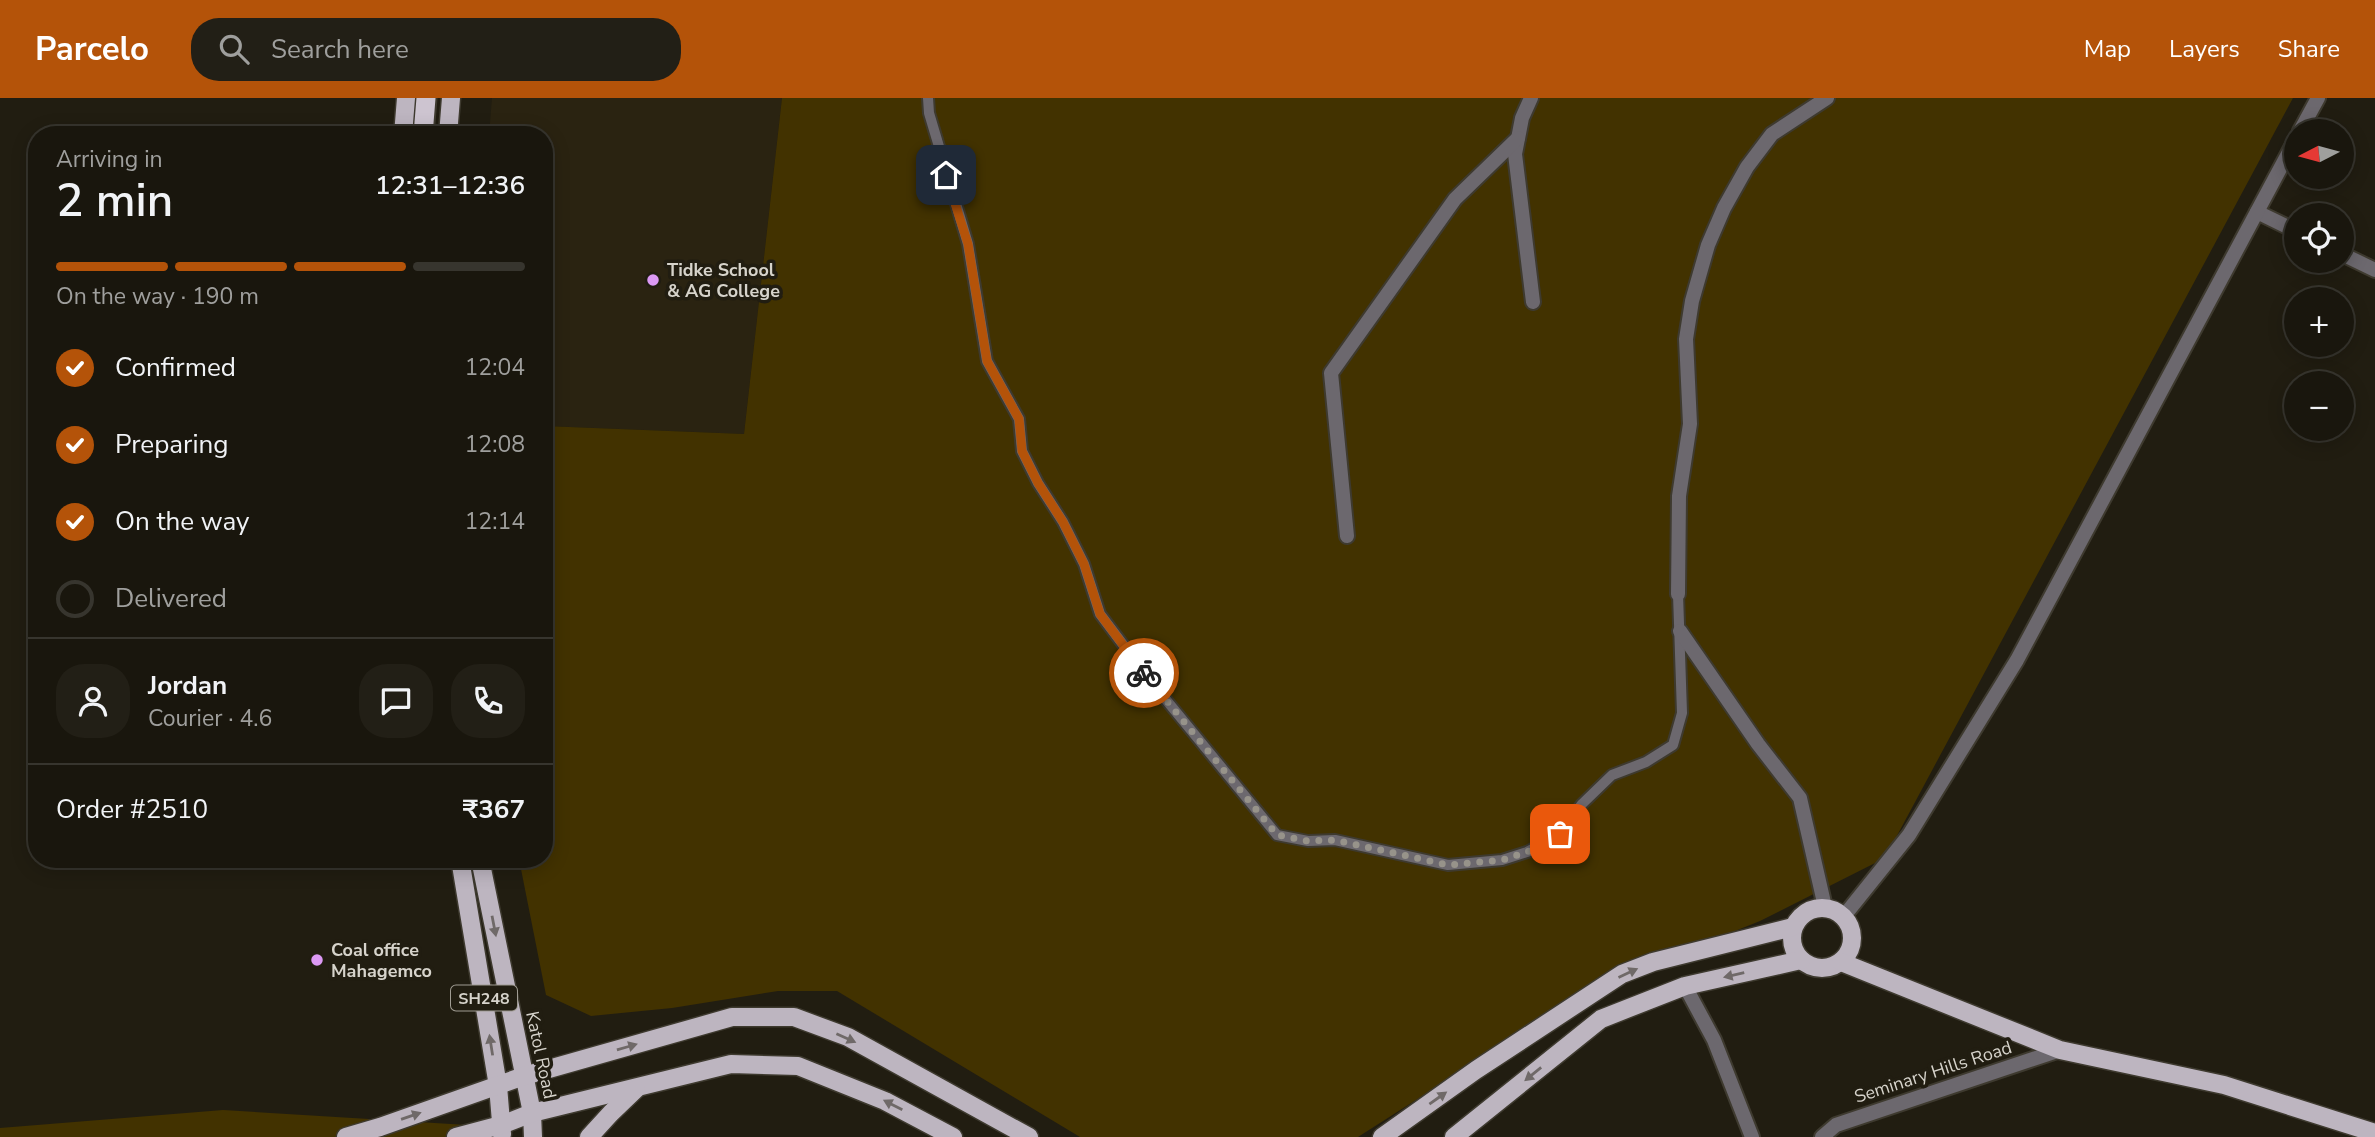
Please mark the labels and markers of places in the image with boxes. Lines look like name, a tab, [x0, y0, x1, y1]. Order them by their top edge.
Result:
pin	[916, 145, 976, 205]
place label: Tidke School & AG College	[667, 258, 780, 303]
marker: Tidke School & AG College	[645, 272, 661, 288]
pin	[1530, 804, 1590, 864]
place label: Coal office Mahagemco	[331, 938, 432, 983]
marker: Coal office Mahagemco	[309, 952, 325, 968]

